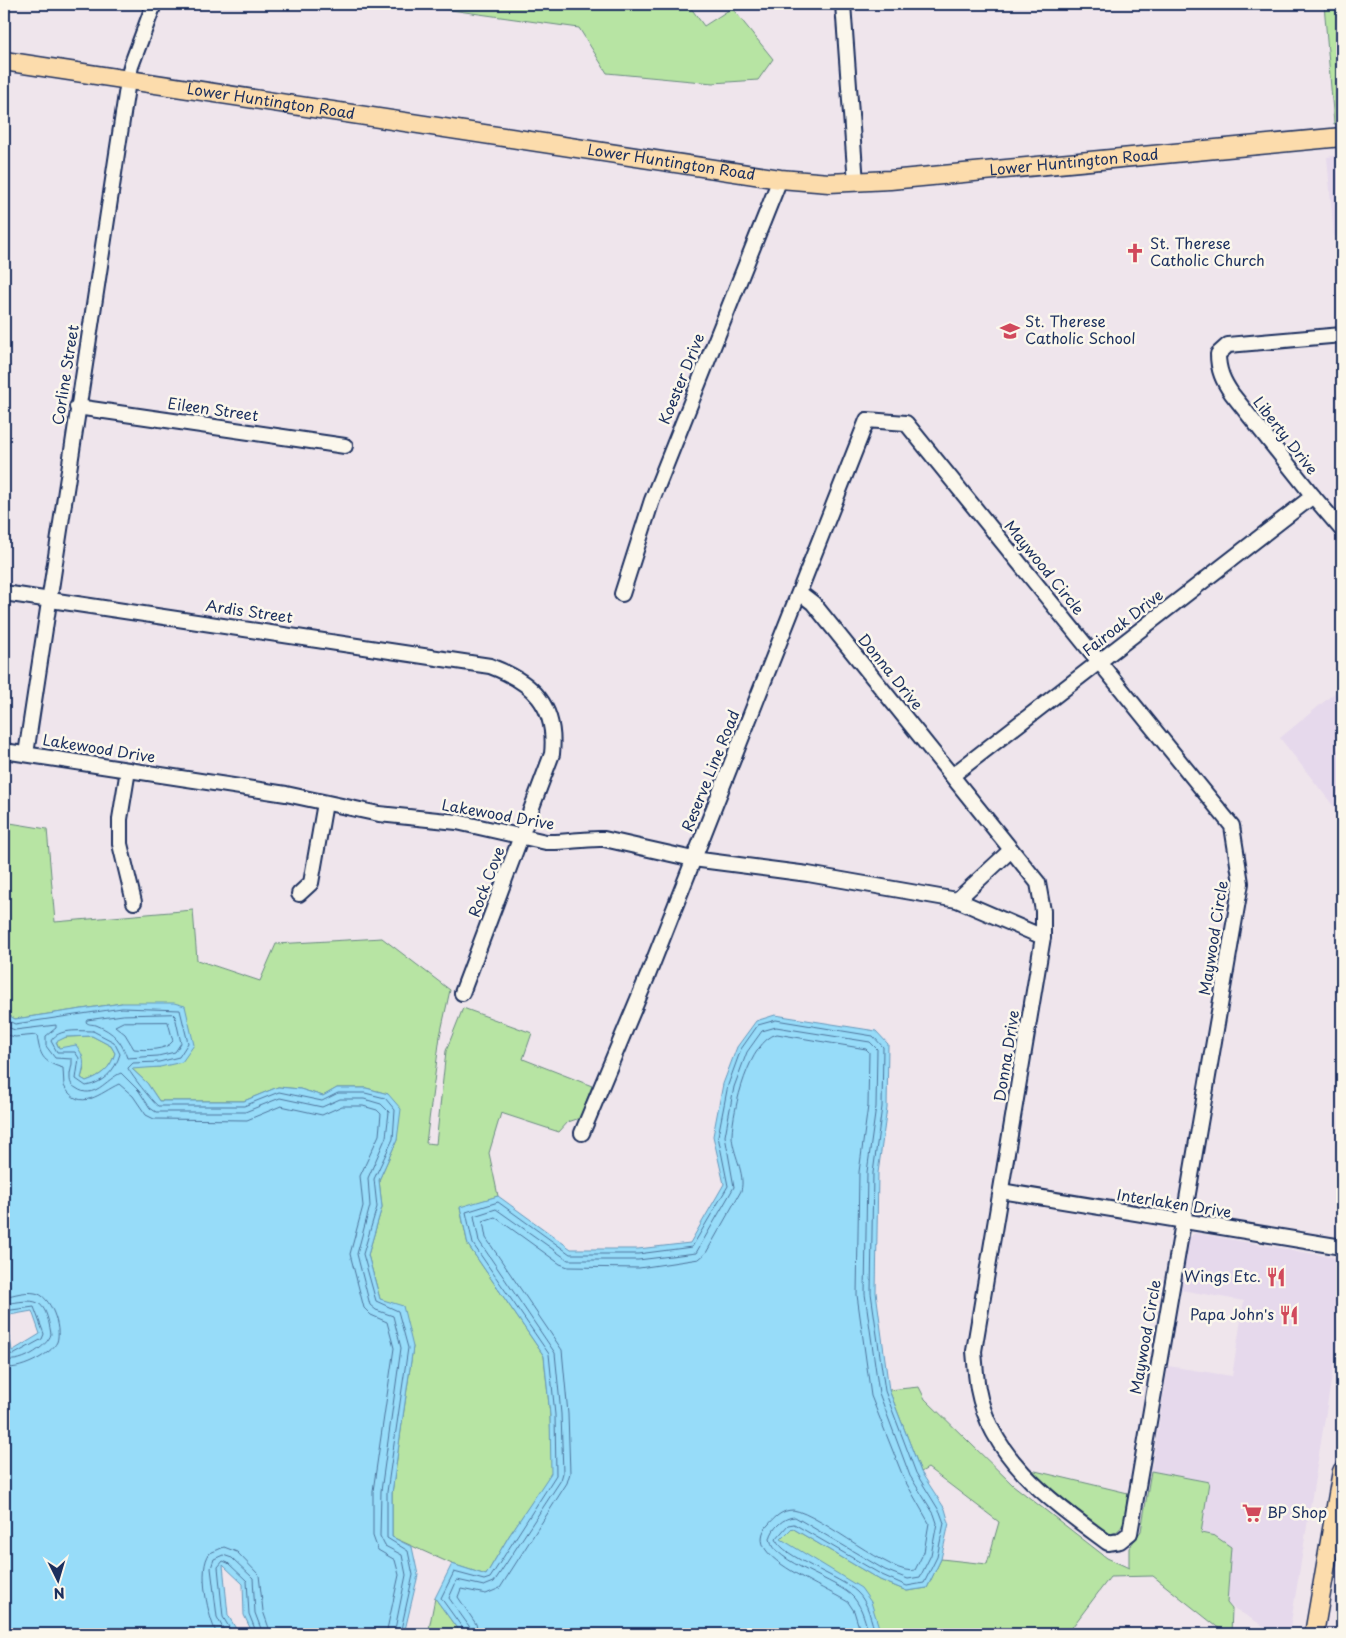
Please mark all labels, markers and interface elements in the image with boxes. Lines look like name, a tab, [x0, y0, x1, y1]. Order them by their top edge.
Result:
street label: Lower Huntington Road	[186, 76, 357, 124]
street label: Lower Huntington Road	[586, 137, 757, 185]
street label: Lower Huntington Road	[988, 142, 1159, 180]
place label: St. Therese Catholic Church	[1150, 231, 1265, 271]
church icon: St. Therese Catholic Church	[1124, 242, 1146, 264]
place label: St. Therese Catholic School	[1025, 309, 1136, 349]
school or university icon: St. Therese Catholic School	[999, 320, 1021, 342]
street label: Corline Street	[45, 323, 84, 427]
street label: Koester Drive	[652, 329, 709, 427]
street label: Eileen Street	[166, 391, 260, 426]
street label: Liberty Drive	[1248, 391, 1324, 479]
street label: Maywood Circle	[1000, 515, 1091, 619]
street label: Fairoak Drive	[1077, 583, 1168, 661]
street label: Ardis Street	[204, 593, 294, 628]
street label: Donna Drive	[853, 628, 929, 714]
street label: Reserve Line Road	[675, 706, 744, 835]
street label: Lakewood Drive	[41, 727, 157, 768]
street label: Lakewood Drive	[440, 792, 556, 835]
street label: Rock Cove	[462, 843, 510, 920]
street label: Maywood Circle	[1192, 879, 1233, 997]
street label: Donna Drive	[987, 1008, 1024, 1103]
street label: Interlaken Drive	[1115, 1182, 1233, 1223]
place label: Wings Etc.	[1184, 1264, 1261, 1287]
restaurant icon: Wings Etc.	[1265, 1266, 1287, 1288]
street label: Maywood Circle	[1123, 1278, 1166, 1396]
place label: Papa John's	[1190, 1302, 1274, 1325]
restaurant icon: Papa John's	[1278, 1304, 1300, 1326]
place label: BP Shop	[1267, 1500, 1327, 1523]
supermarket icon: BP Shop	[1241, 1502, 1263, 1524]
north arrow	[32, 1556, 82, 1606]
text: N	[53, 1583, 66, 1604]

